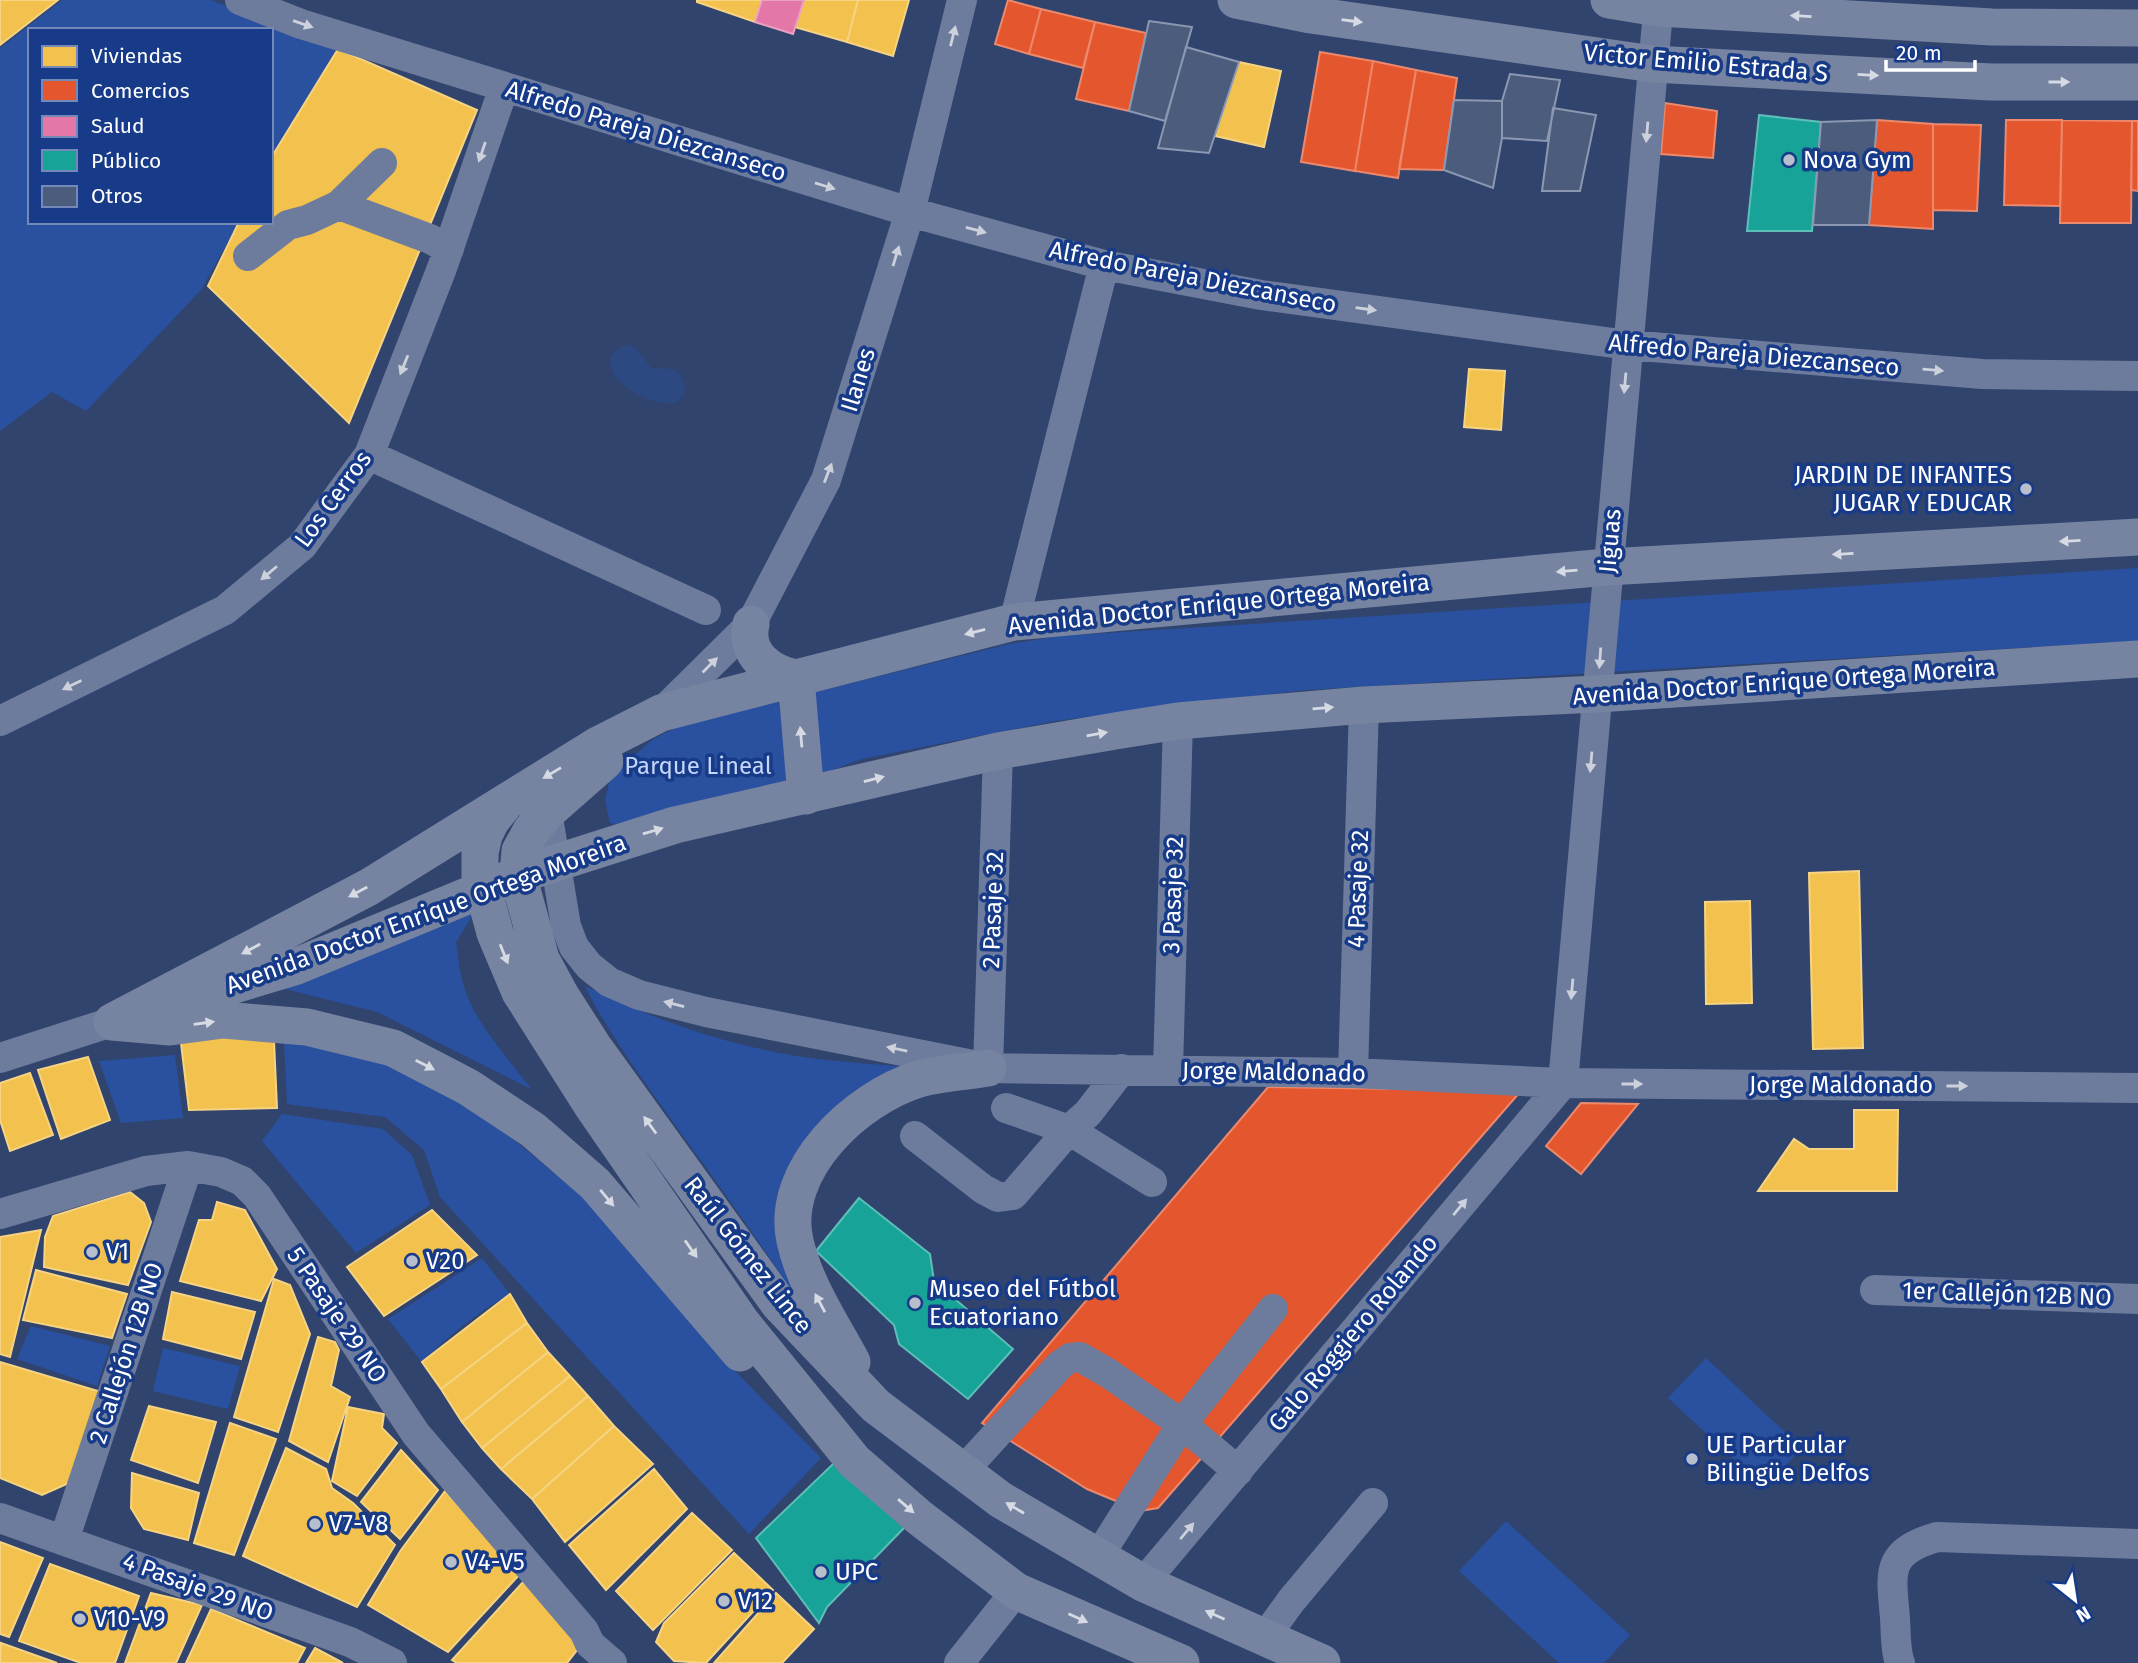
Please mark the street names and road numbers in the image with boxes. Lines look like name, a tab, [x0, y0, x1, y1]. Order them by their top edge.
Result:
street label: Víctor Emilio Estrada S	[1583, 38, 1829, 88]
street label: Alfredo Pareja Diezcanseco	[502, 75, 790, 187]
street label: Alfredo Pareja Diezcanseco	[1047, 235, 1339, 319]
street label: Alfredo Pareja Diezcanseco	[1607, 328, 1901, 382]
street label: Ilanes	[835, 345, 881, 415]
street label: Los Cerros	[289, 445, 377, 553]
street label: Jiguas	[1593, 508, 1627, 574]
street label: Avenida Doctor Enrique Ortega Moreira	[1007, 568, 1431, 640]
street label: Avenida Doctor Enrique Ortega Moreira	[1572, 653, 1996, 711]
street label: Avenida Doctor Enrique Ortega Moreira	[222, 828, 630, 1000]
street label: 4 Pasaje 32	[1342, 829, 1374, 949]
street label: 3 Pasaje 32	[1157, 836, 1189, 954]
street label: 2 Pasaje 32	[977, 851, 1009, 969]
street label: Jorge Maldonado	[1182, 1056, 1366, 1088]
street label: Jorge Maldonado	[1749, 1071, 1933, 1099]
street label: Raúl Gómez Lince	[678, 1171, 818, 1339]
street label: Galo Roggiero Rolando	[1263, 1229, 1443, 1437]
street label: 5 Pasaje 29 NO	[281, 1242, 393, 1388]
street label: 2 Callejón 12B NO	[84, 1259, 168, 1447]
street label: 1er Callejón 12B NO	[1902, 1276, 2112, 1312]
street label: 4 Pasaje 29 NO	[119, 1547, 277, 1627]

